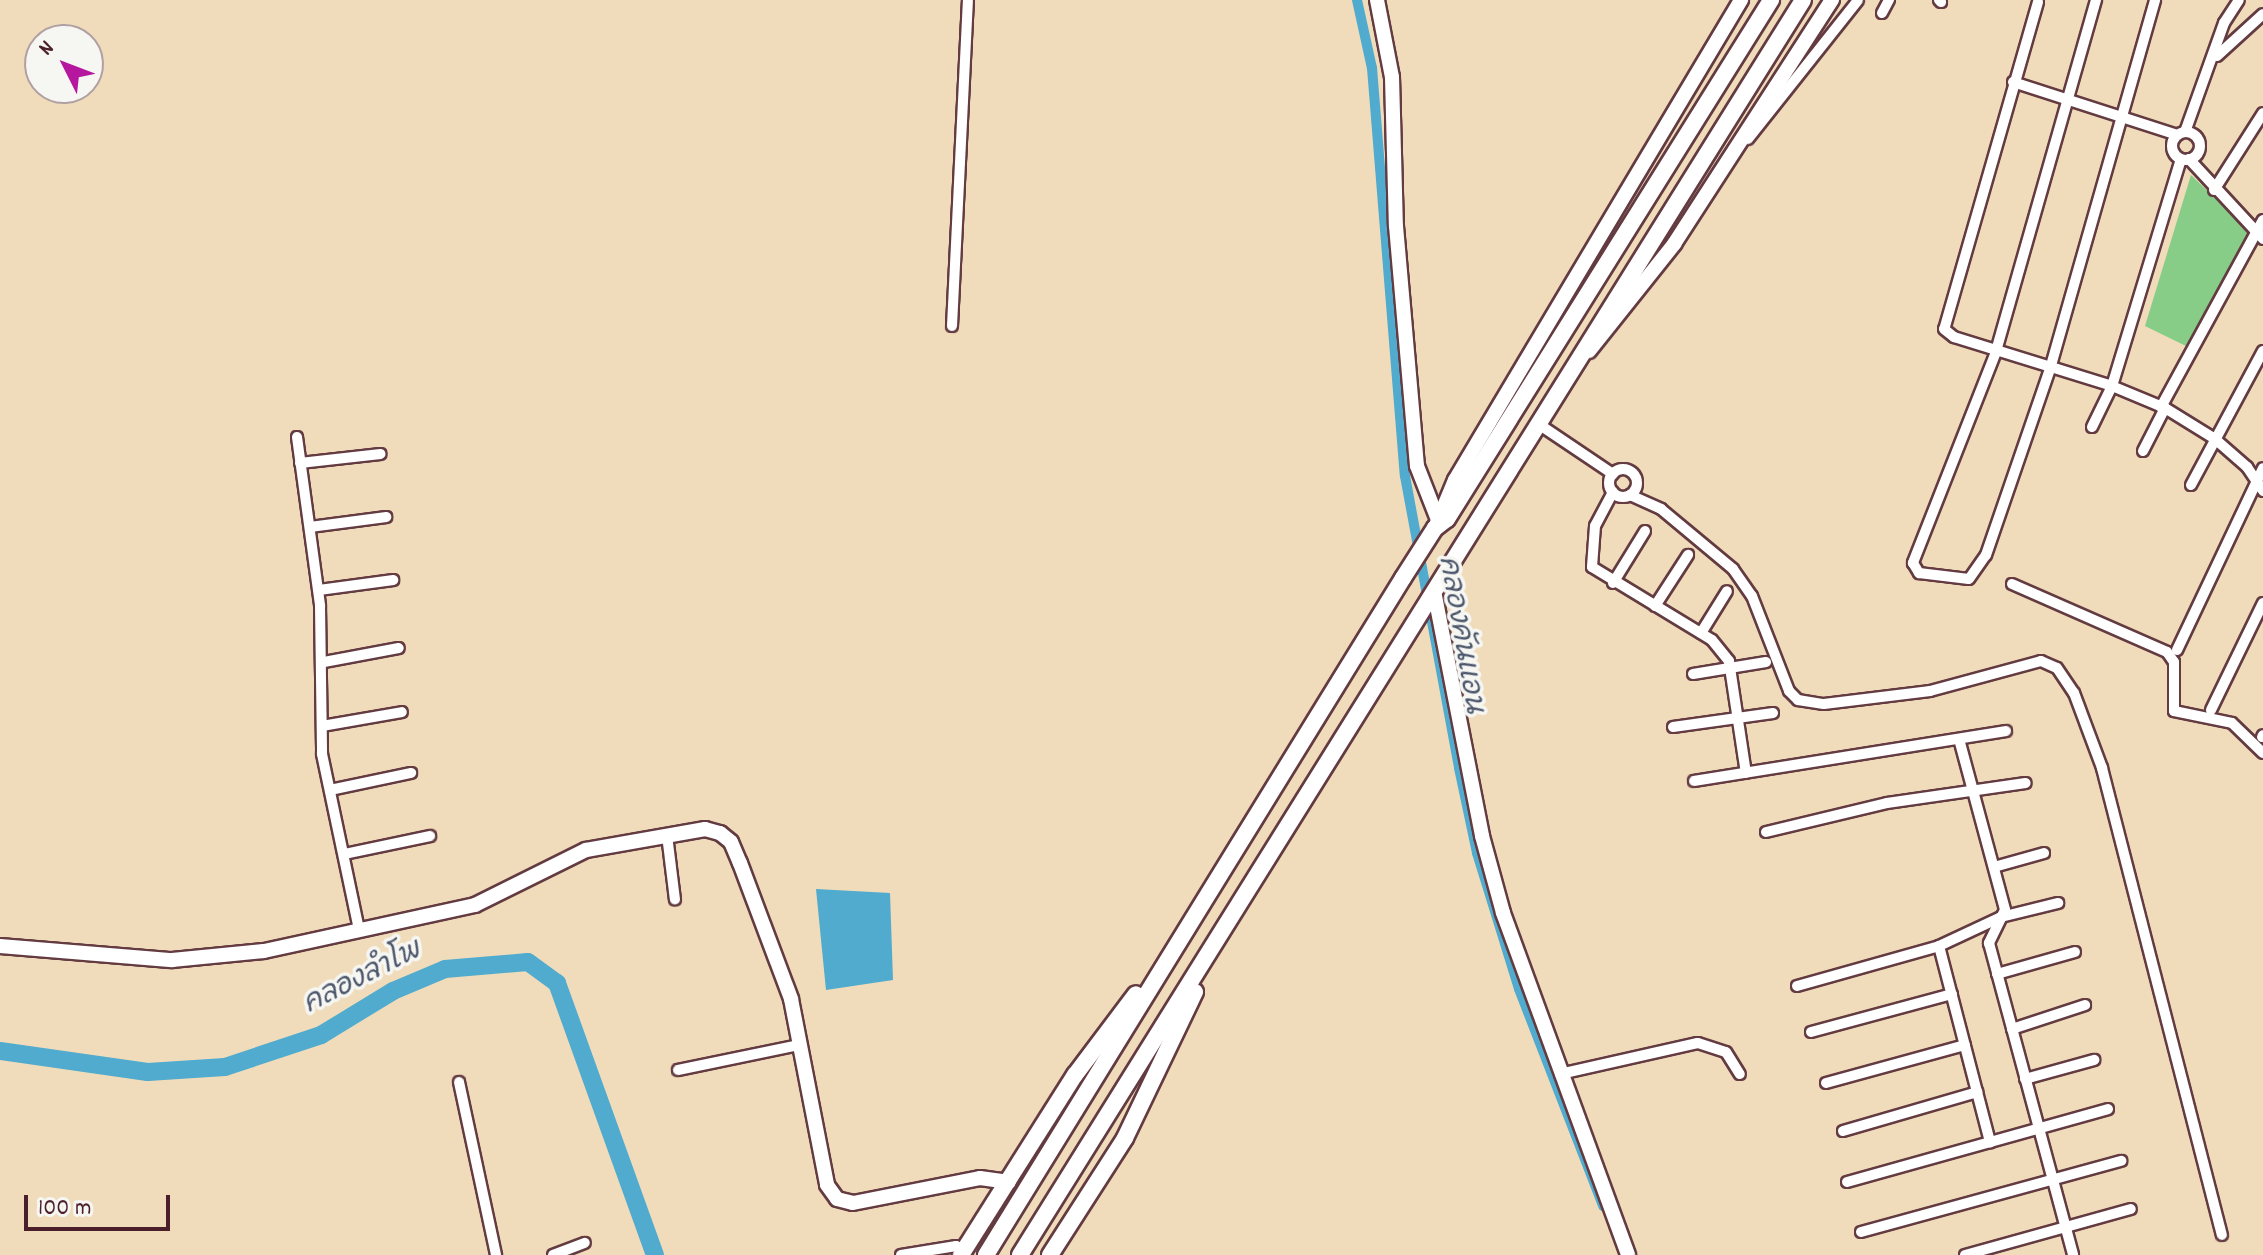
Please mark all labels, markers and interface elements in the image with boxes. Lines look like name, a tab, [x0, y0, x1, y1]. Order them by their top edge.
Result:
north arrow	[24, 24, 104, 104]
text: N	[32, 35, 62, 63]
water label: คลองคันแอน	[1429, 554, 1489, 716]
water label: คลองลำโพ	[298, 935, 428, 1023]
scale bar	[28, 1179, 174, 1229]
text: 100 m	[38, 1192, 91, 1226]

